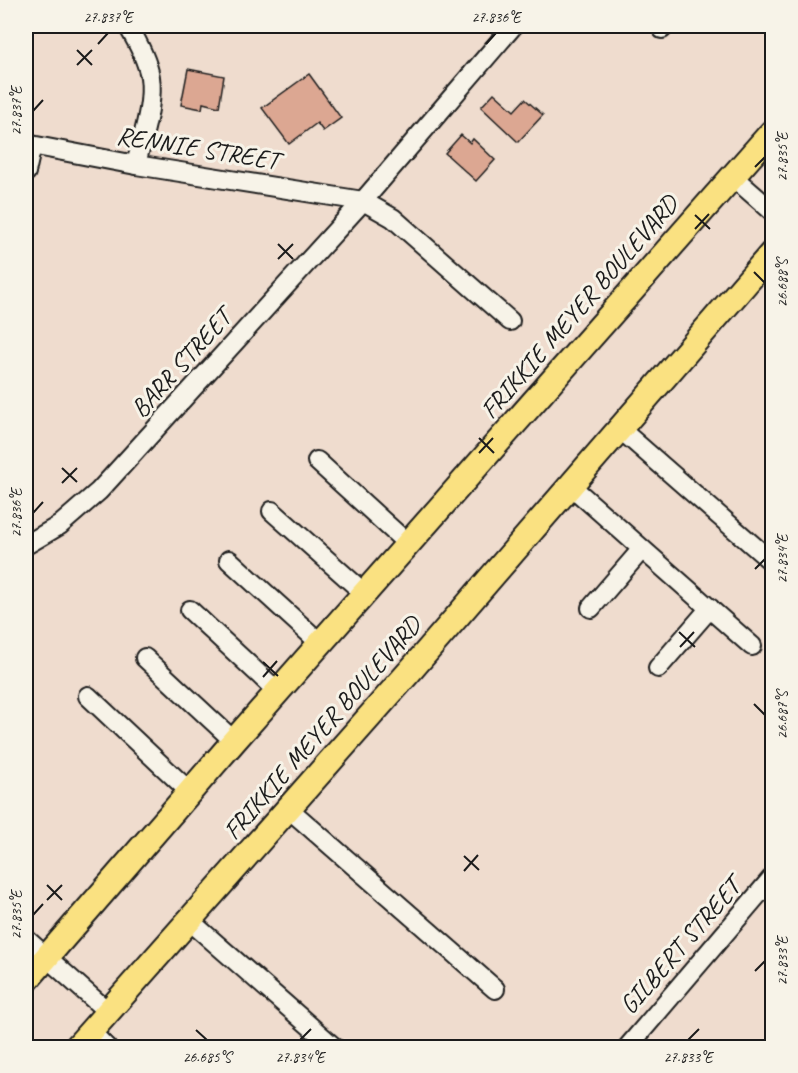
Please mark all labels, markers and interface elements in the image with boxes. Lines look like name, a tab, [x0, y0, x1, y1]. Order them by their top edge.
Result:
text: 27.837°E	[84, 8, 135, 27]
text: 27.836°E	[472, 8, 523, 27]
text: 27.837°E	[7, 84, 26, 135]
street label: RENNIE STREET	[114, 119, 287, 178]
text: 27.835°E	[773, 130, 792, 181]
street label: FRIKKIE MEYER BOULEVARD	[473, 186, 687, 426]
text: 26.688°S	[773, 256, 792, 307]
street label: BARR STREET	[124, 298, 242, 424]
text: 27.836°E	[7, 486, 26, 537]
text: 27.834°E	[773, 532, 792, 583]
street label: FRIKKIE MEYER BOULEVARD	[216, 607, 430, 847]
text: 26.687°S	[773, 688, 792, 739]
street label: GILBERT STREET	[612, 866, 753, 1021]
text: 27.835°E	[7, 888, 26, 939]
text: 27.833°E	[773, 934, 792, 985]
text: 26.685°S	[183, 1048, 234, 1067]
text: 27.834°E	[276, 1048, 327, 1067]
text: 27.833°E	[664, 1048, 715, 1067]

